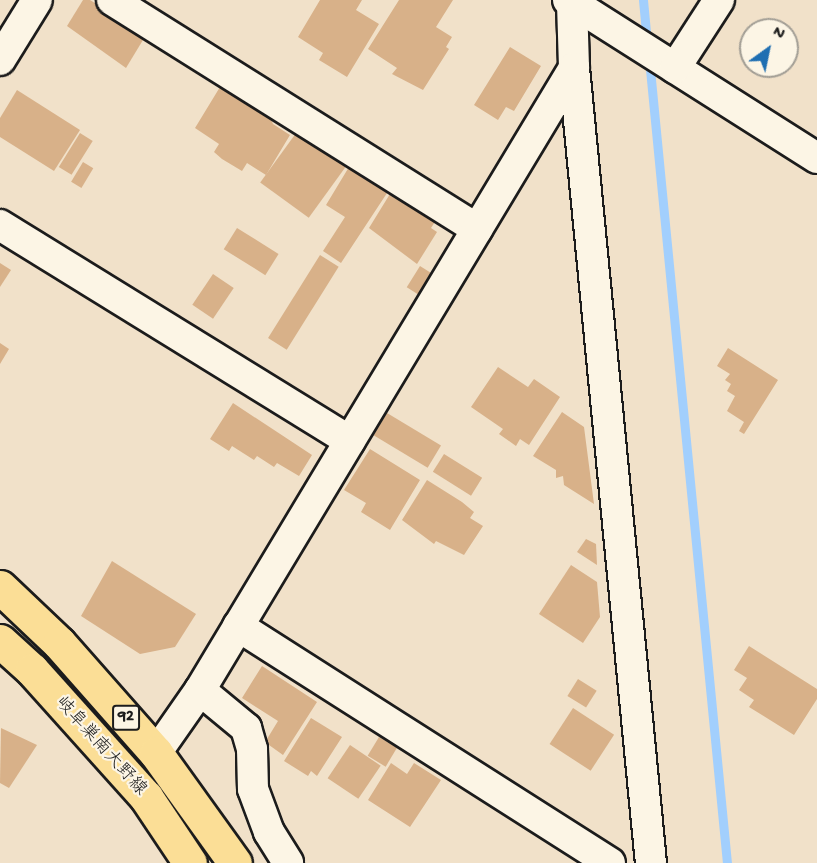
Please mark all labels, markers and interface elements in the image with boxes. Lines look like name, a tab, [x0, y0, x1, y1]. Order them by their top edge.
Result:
north arrow	[739, 18, 799, 78]
text: N	[768, 23, 788, 45]
street label: 岐阜巣南大野線	[50, 693, 150, 801]
road number: 92	[111, 705, 141, 731]

